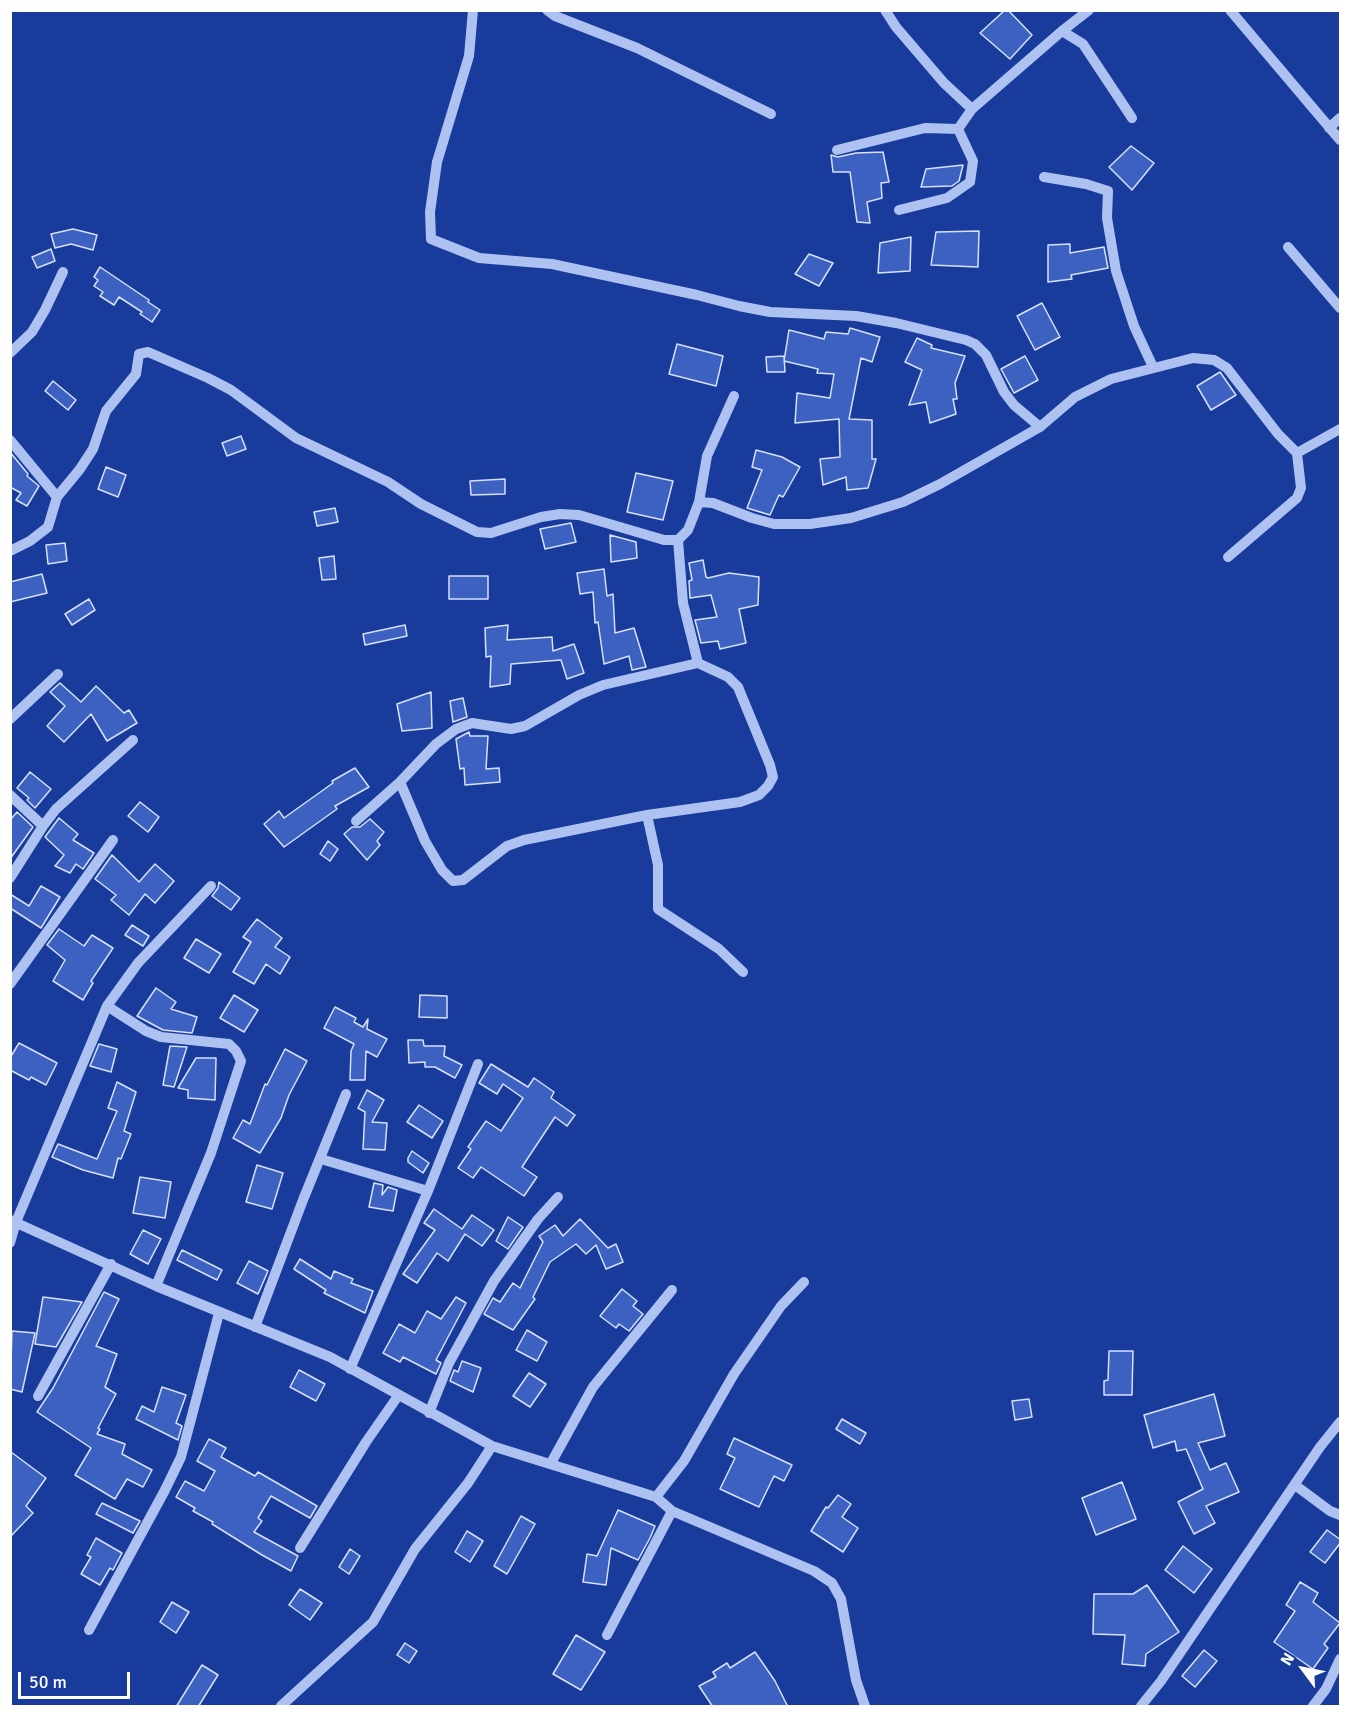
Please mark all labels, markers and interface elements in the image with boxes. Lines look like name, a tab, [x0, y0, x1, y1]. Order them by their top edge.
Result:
north arrow	[1273, 1639, 1333, 1699]
text: N	[1276, 1649, 1299, 1669]
scale bar	[21, 1660, 134, 1698]
text: 50 m	[29, 1671, 67, 1693]

